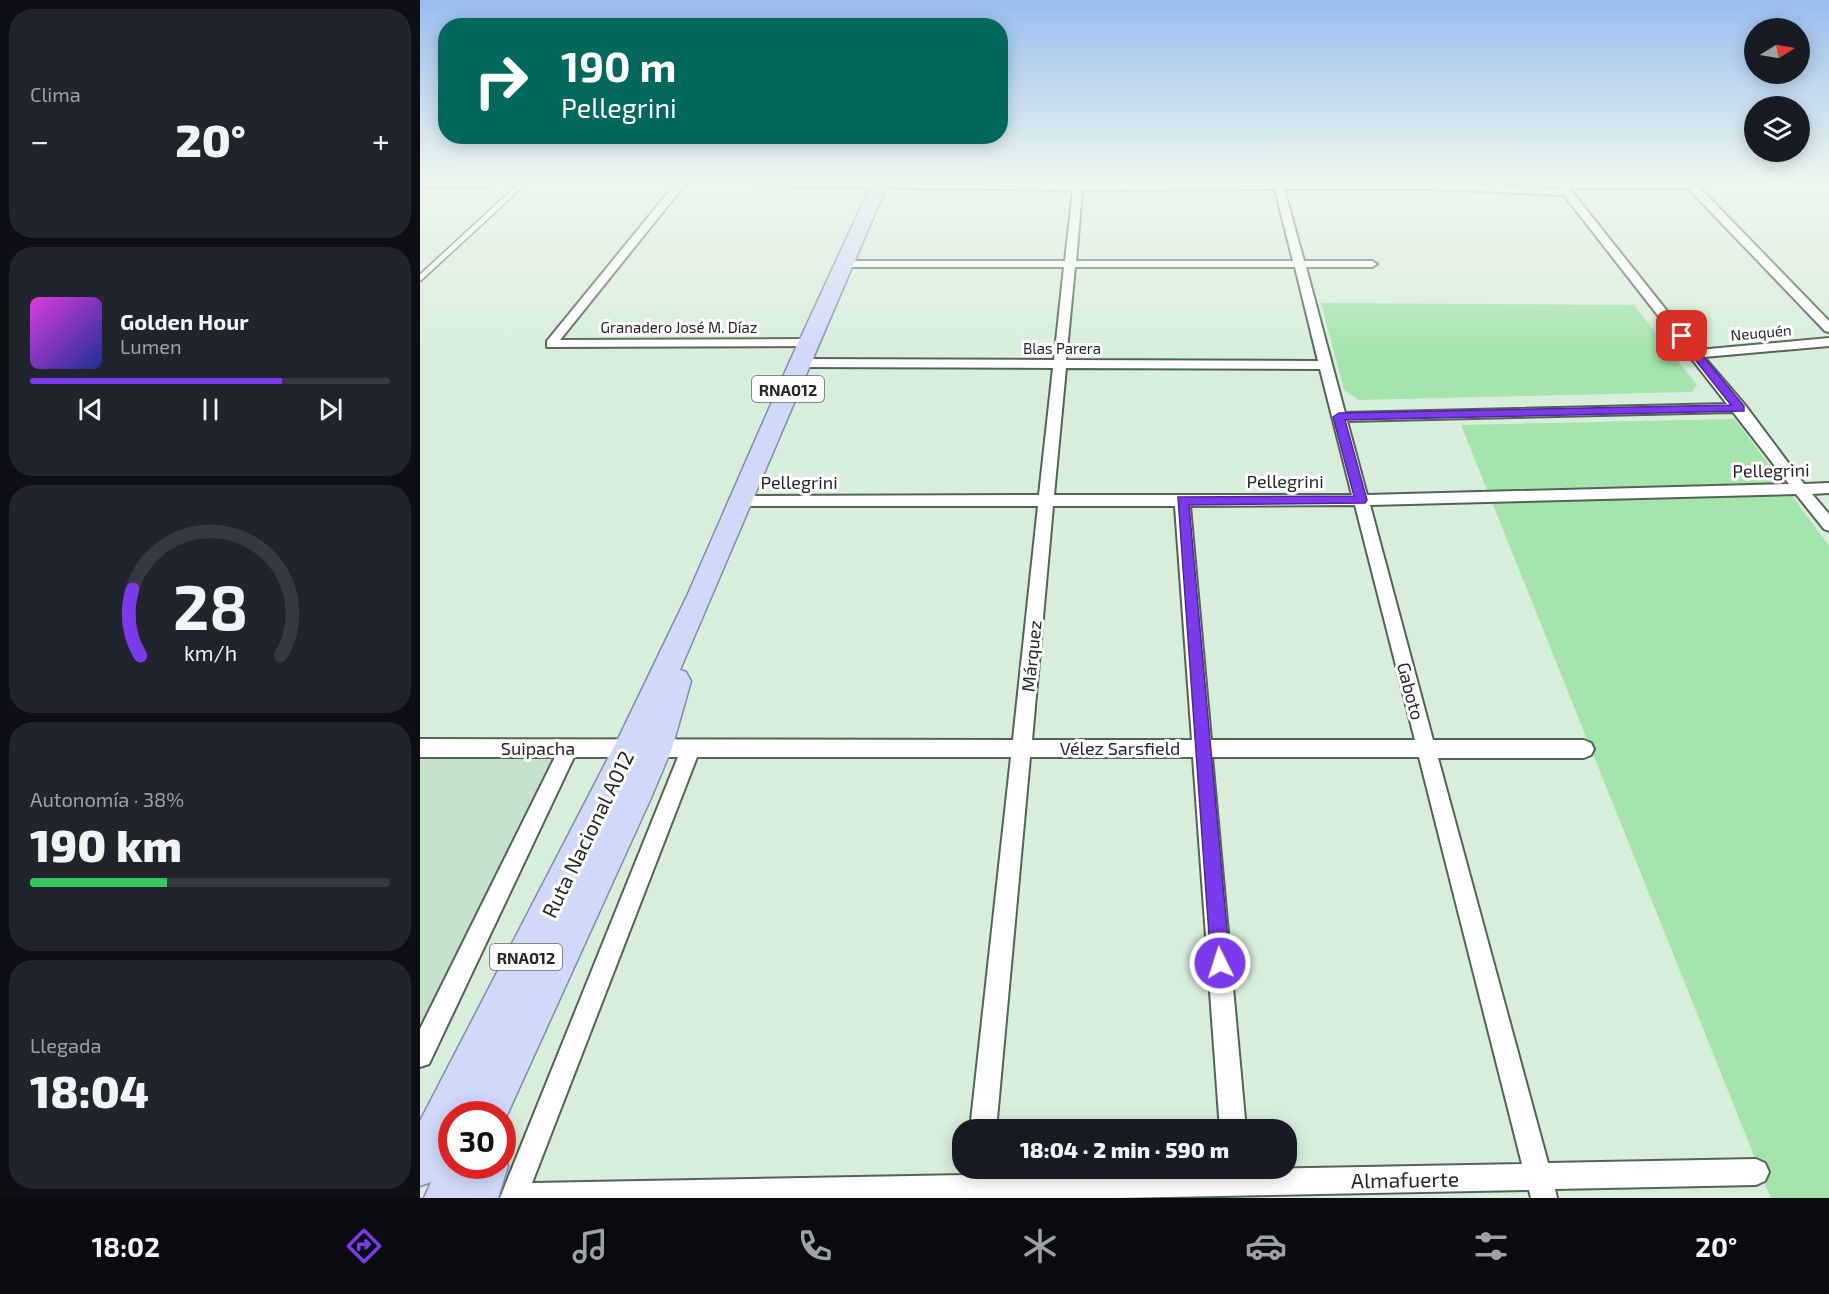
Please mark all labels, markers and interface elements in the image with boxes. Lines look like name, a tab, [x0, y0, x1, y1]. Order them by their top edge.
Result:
north arrow	[1744, 18, 1810, 84]
map controls	[1744, 18, 1810, 162]
text: 190 m	[561, 40, 677, 90]
icon: right	[462, 42, 540, 120]
text: Clima	[30, 82, 81, 106]
text: Pellegrini	[561, 91, 677, 123]
button: layers	[1744, 96, 1810, 162]
text: 20°	[175, 112, 246, 166]
text: −	[30, 120, 49, 160]
text: +	[372, 120, 390, 160]
text: Golden Hour	[120, 308, 249, 334]
pin	[1656, 310, 1707, 361]
street label: Granadero José M. Díaz	[601, 318, 757, 336]
icon: arrive	[1665, 319, 1698, 352]
street label: Neuquén	[1730, 320, 1792, 344]
text: Lumen	[120, 334, 182, 358]
street label: Blas Parera	[1023, 339, 1101, 357]
road number: RNA012	[752, 376, 824, 402]
icon: previous	[74, 393, 107, 426]
icon: pause	[194, 393, 227, 426]
icon: next	[314, 393, 347, 426]
street label: Pellegrini	[1732, 458, 1810, 482]
street label: Pellegrini	[1246, 470, 1324, 492]
street label: Pellegrini	[760, 471, 838, 493]
text: 28	[172, 568, 248, 643]
street label: Márquez	[1016, 619, 1046, 693]
text: km/h	[183, 640, 237, 665]
street label: Gaboto	[1393, 660, 1429, 722]
street label: Suipacha	[501, 737, 575, 759]
street label: Vélez Sarsfield	[1060, 737, 1180, 759]
street label: Ruta Nacional A012	[536, 747, 638, 921]
text: Autonomía · 38%	[30, 787, 184, 811]
text: 190 km	[30, 817, 182, 871]
position arrow	[1188, 931, 1252, 995]
road number: RNA012	[490, 944, 562, 970]
text: Llegada	[30, 1033, 101, 1057]
text: 18:04	[30, 1063, 149, 1117]
speed limit sign: 30	[438, 1101, 516, 1179]
text: 18:04 · 2 min · 590 m	[1020, 1136, 1229, 1162]
street label: Almafuerte	[1351, 1166, 1459, 1192]
icon: directions	[343, 1225, 385, 1267]
icon: music	[569, 1225, 611, 1267]
icon: phone	[794, 1225, 836, 1267]
icon: climate	[1019, 1225, 1061, 1267]
icon: car	[1245, 1225, 1287, 1267]
icon: filters	[1470, 1225, 1512, 1267]
text: 18:02	[92, 1230, 160, 1262]
text: 20°	[1695, 1230, 1737, 1262]

